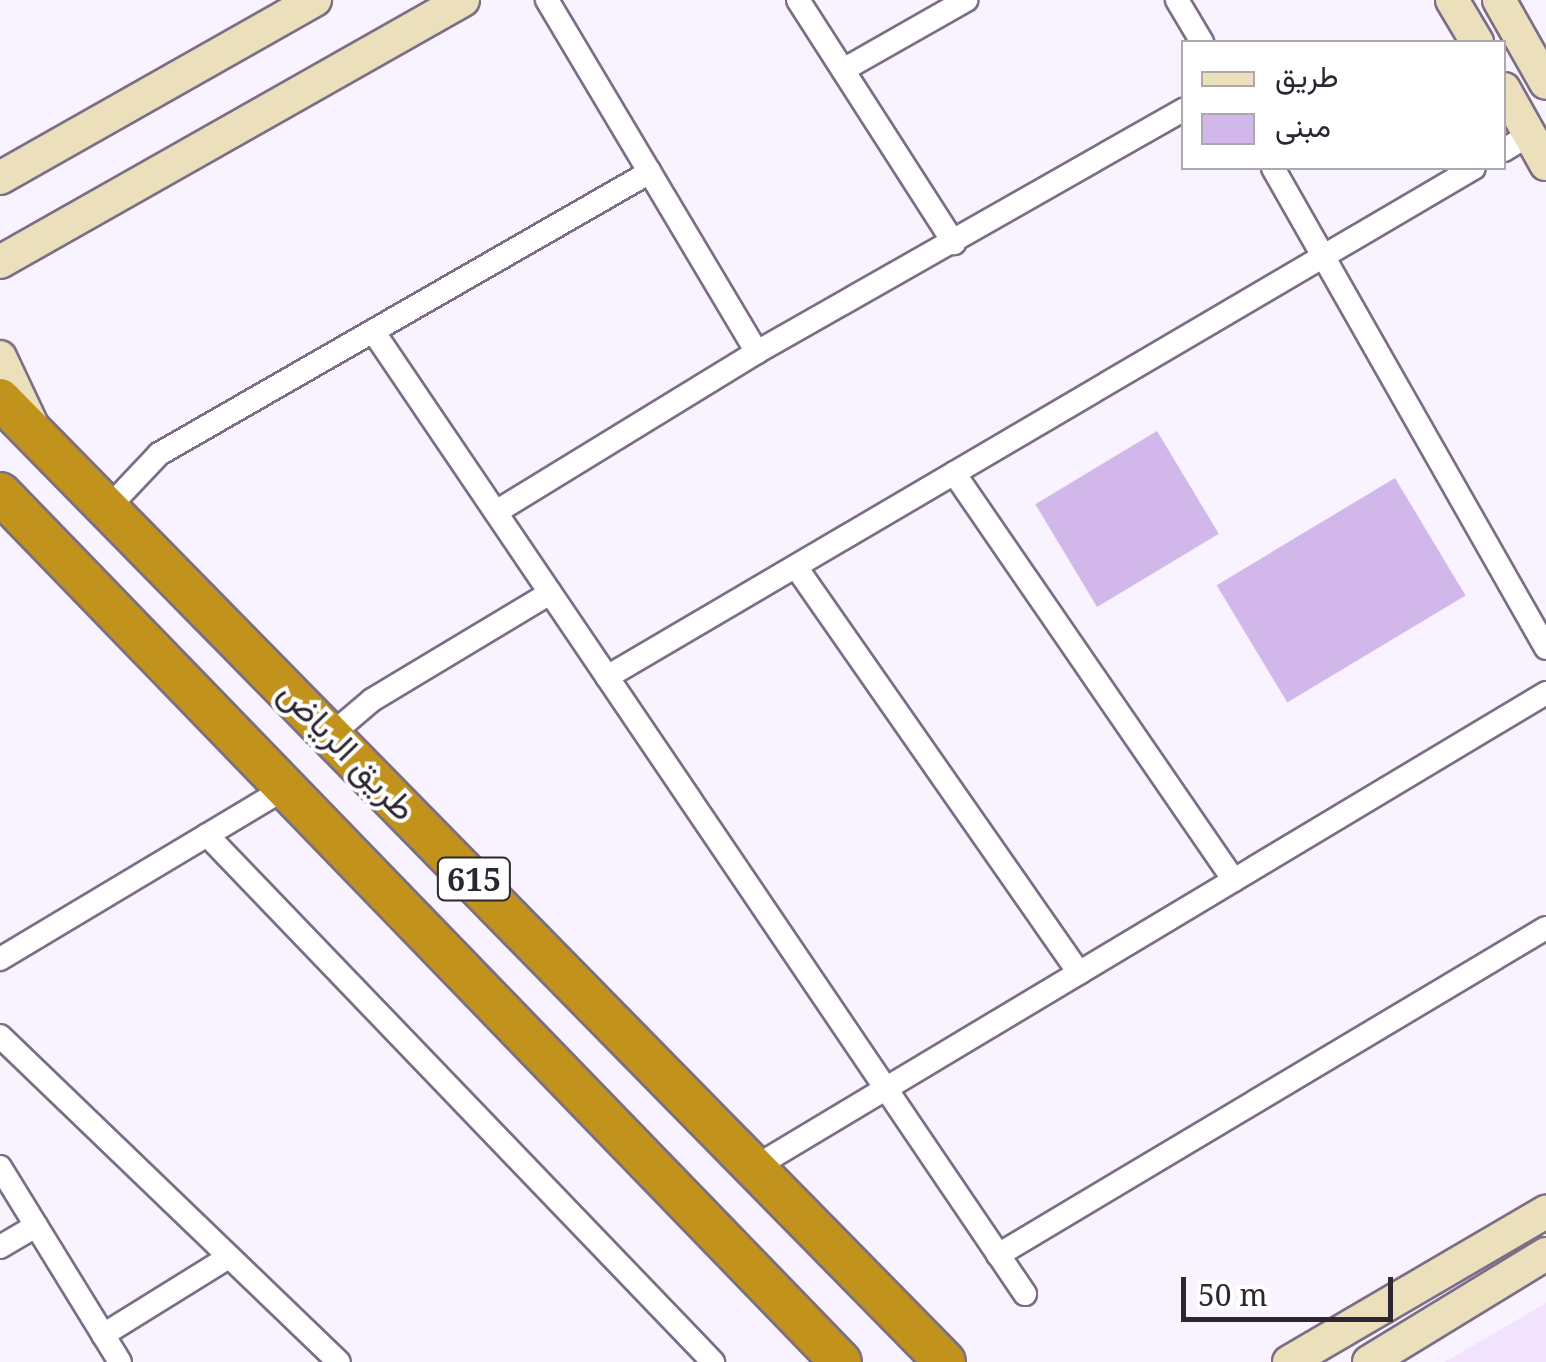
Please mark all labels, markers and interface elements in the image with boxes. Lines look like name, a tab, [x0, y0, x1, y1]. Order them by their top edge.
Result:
legend	[1181, 40, 1506, 170]
text: طريق	[1275, 55, 1339, 96]
text: مبنى	[1275, 105, 1331, 146]
street label: طريق الرياض	[271, 671, 425, 829]
road number: 615	[436, 852, 512, 906]
scale bar	[1186, 1257, 1398, 1319]
text: 50 m	[1198, 1274, 1268, 1315]

